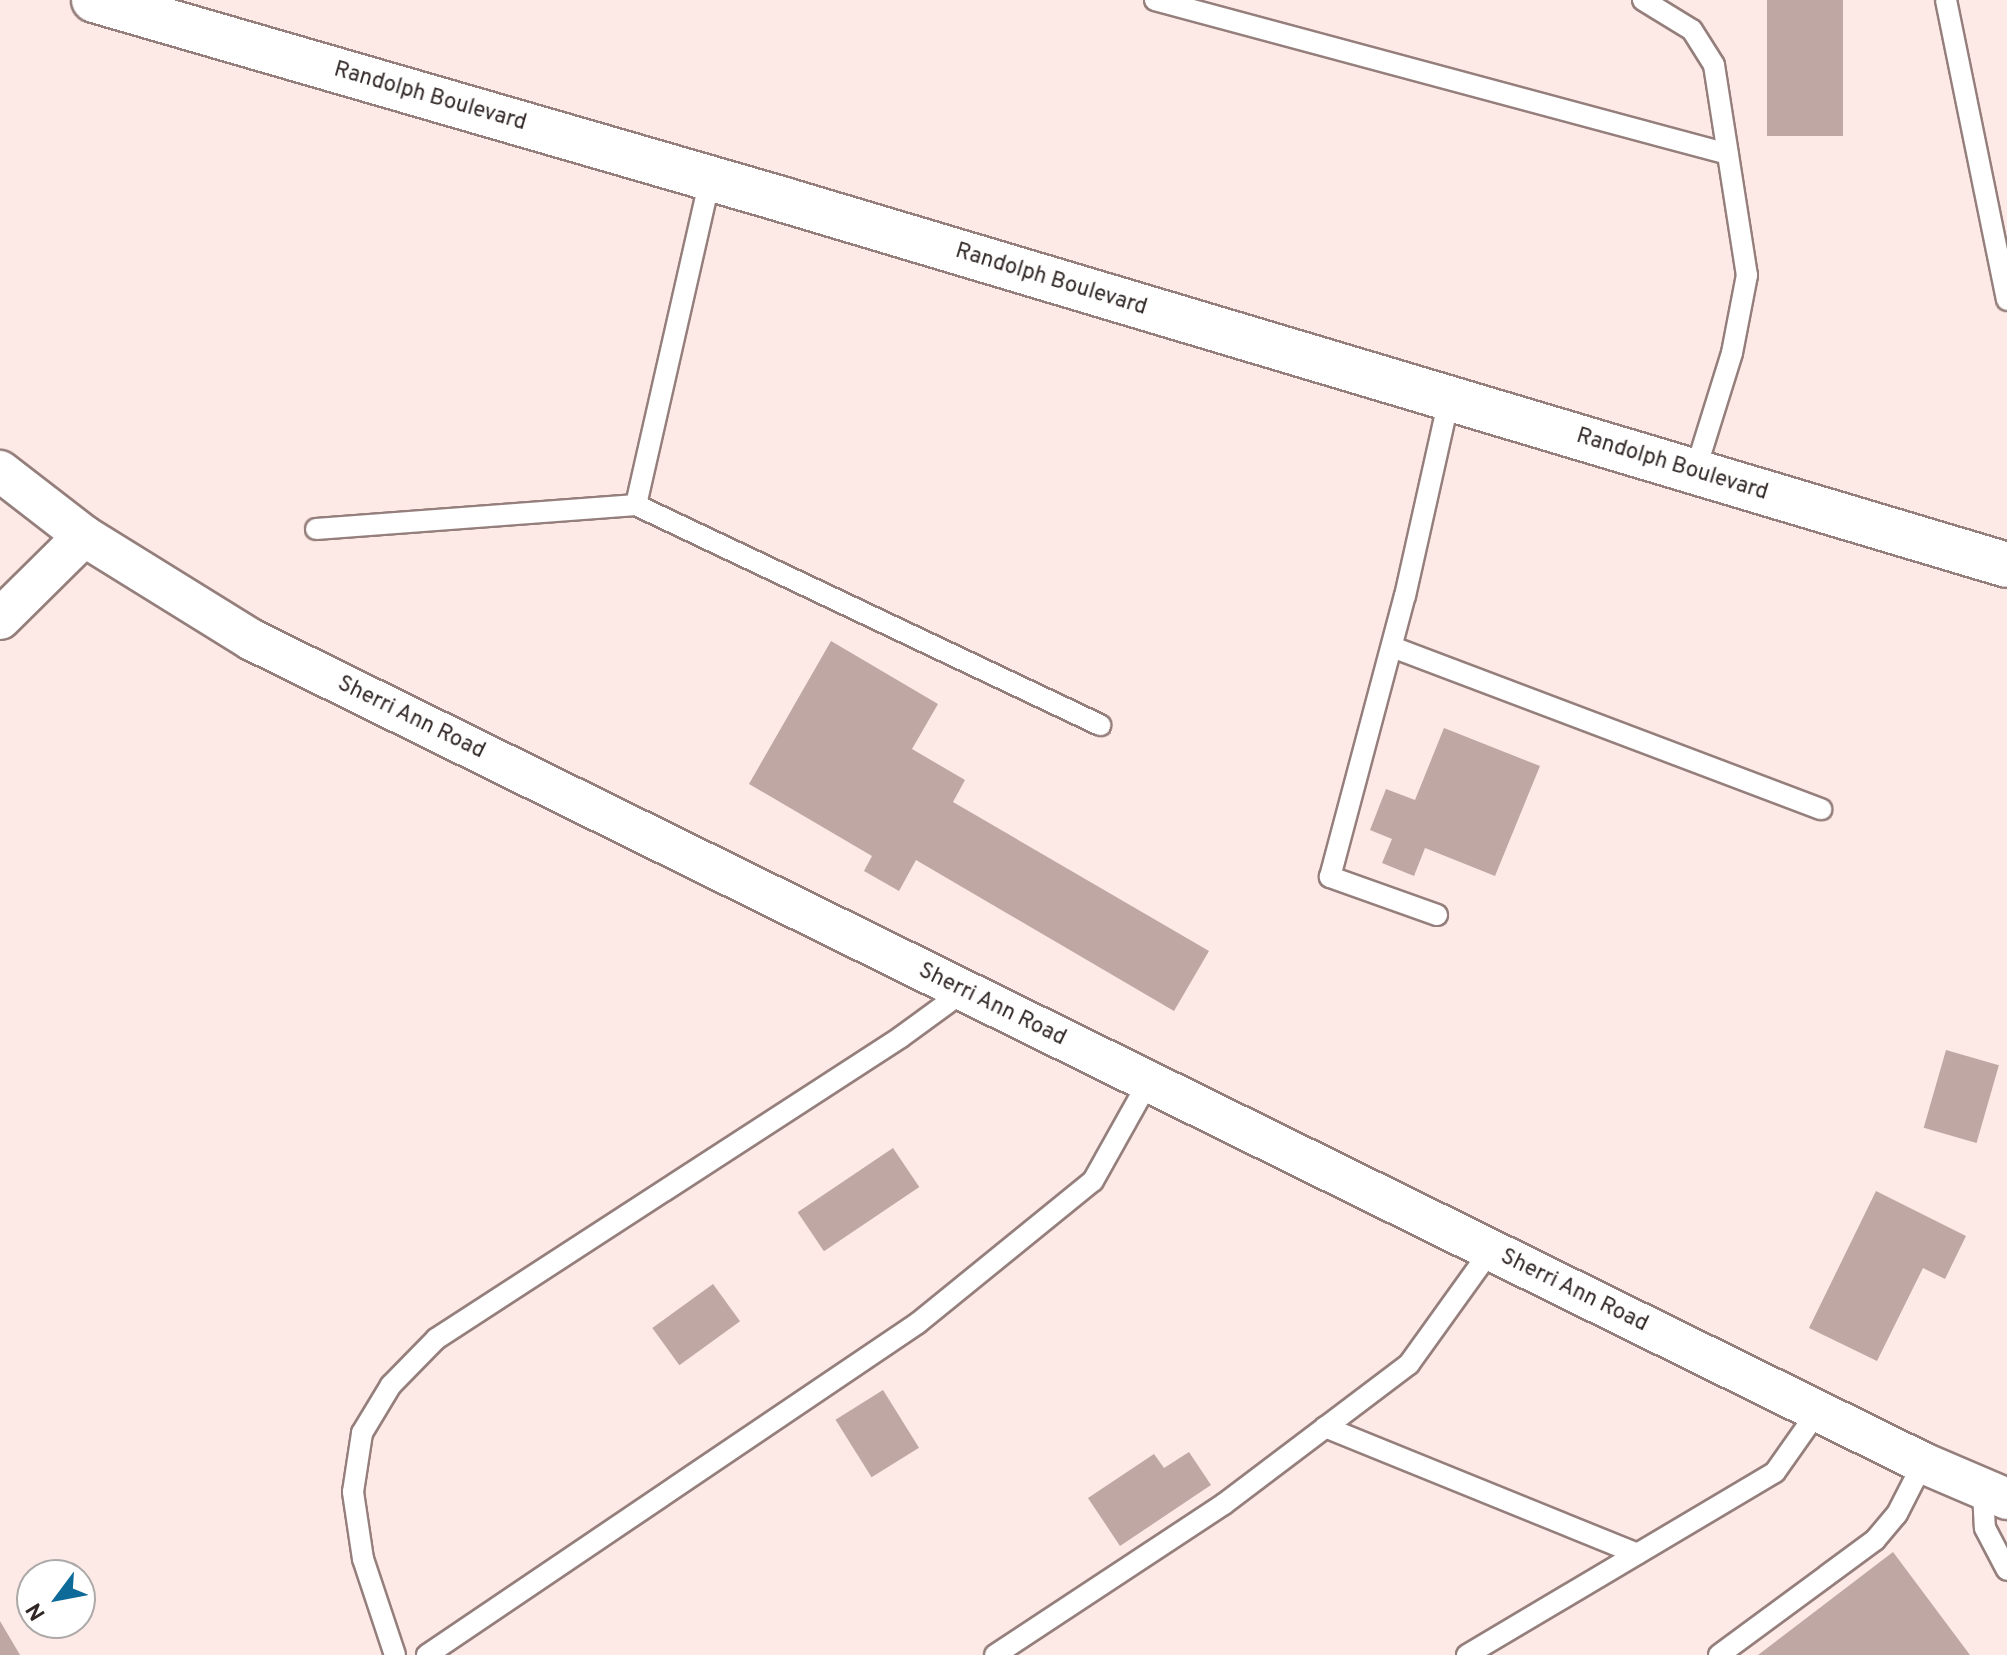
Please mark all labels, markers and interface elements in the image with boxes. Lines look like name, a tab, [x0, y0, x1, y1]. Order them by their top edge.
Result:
street label: Randolph Boulevard	[331, 57, 529, 137]
street label: Randolph Boulevard	[952, 238, 1150, 322]
street label: Randolph Boulevard	[1573, 423, 1771, 507]
street label: Sherri Ann Road	[333, 671, 489, 765]
street label: Sherri Ann Road	[914, 958, 1070, 1052]
street label: Sherri Ann Road	[1496, 1244, 1652, 1338]
north arrow	[16, 1559, 96, 1639]
text: N	[21, 1597, 53, 1625]

